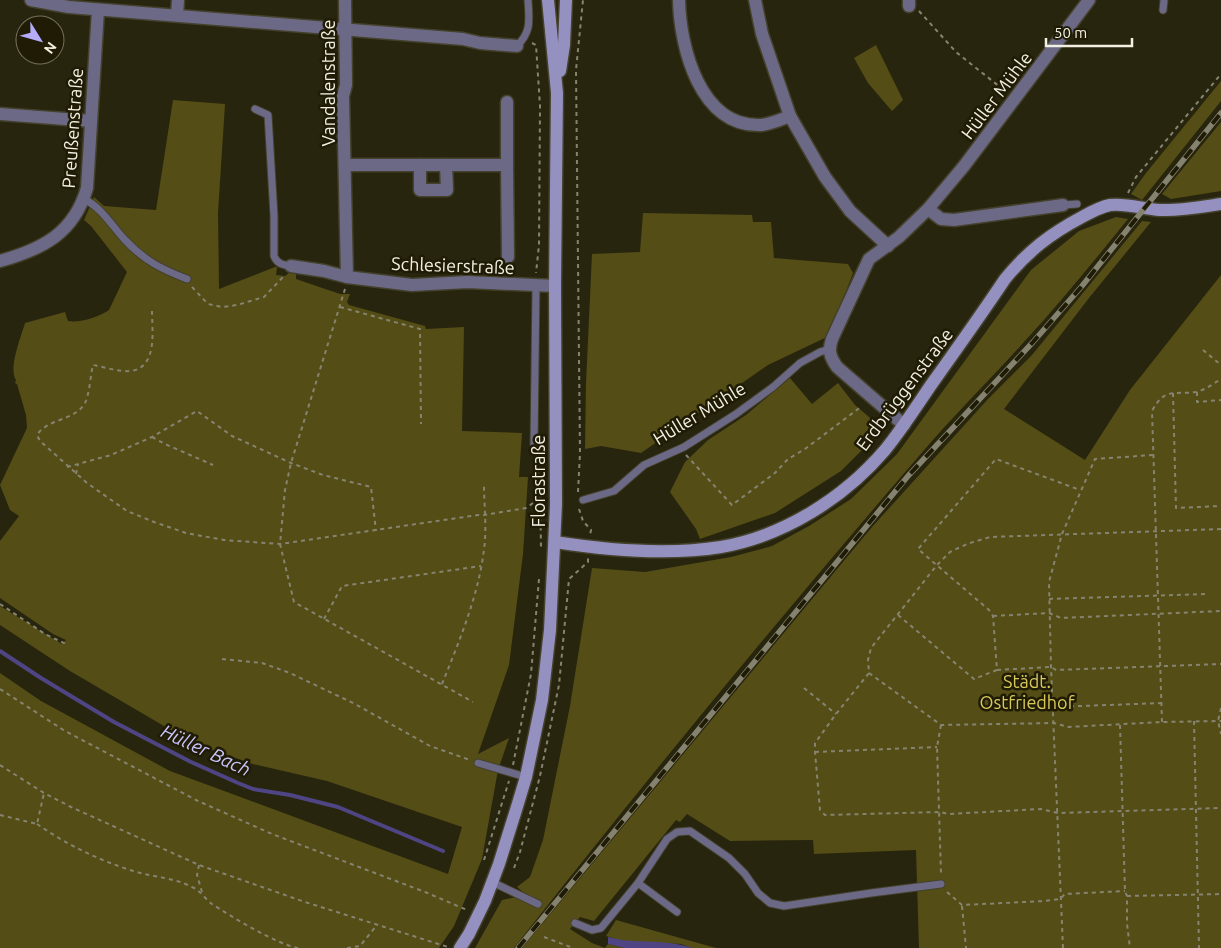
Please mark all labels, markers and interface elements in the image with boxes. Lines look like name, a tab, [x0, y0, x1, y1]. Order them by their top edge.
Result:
north arrow	[15, 15, 65, 65]
scale bar	[1046, 15, 1132, 47]
street label: Vandalenstraße	[318, 19, 338, 147]
text: 50 m	[1054, 24, 1087, 41]
text: N	[41, 39, 60, 57]
street label: Hüller Mühle	[957, 47, 1035, 143]
street label: Preußenstraße	[58, 67, 86, 189]
street label: Schlesierstraße	[391, 253, 515, 277]
street label: Erdbrüggenstraße	[852, 324, 956, 454]
street label: Hüller Mühle	[649, 378, 749, 448]
street label: Florastraße	[528, 435, 548, 527]
park label: Städt. Ostfriedhof	[979, 671, 1075, 712]
water label: Hüller Bach	[158, 720, 254, 780]

